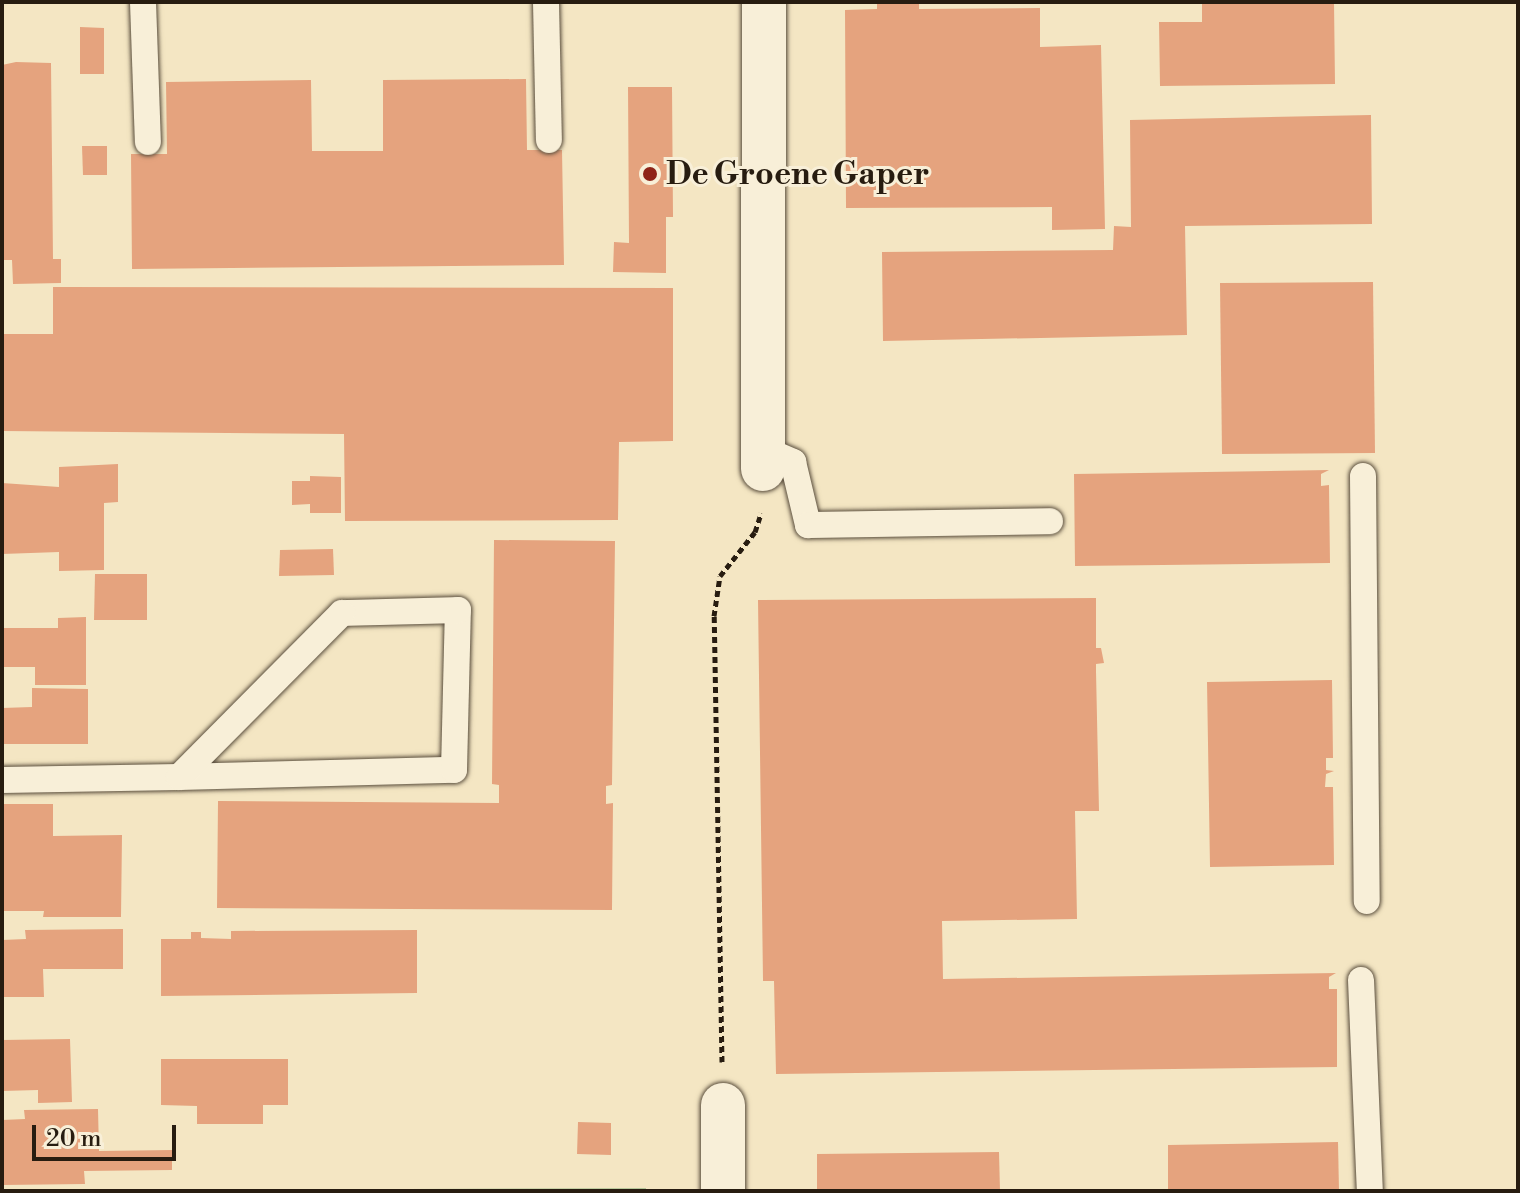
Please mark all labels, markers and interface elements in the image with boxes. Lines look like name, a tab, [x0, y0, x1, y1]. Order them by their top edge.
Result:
place label: De Groene Gaper	[666, 155, 929, 193]
marker: De Groene Gaper	[641, 165, 659, 183]
scale bar	[36, 1109, 180, 1159]
text: 20 m	[46, 1124, 102, 1154]

